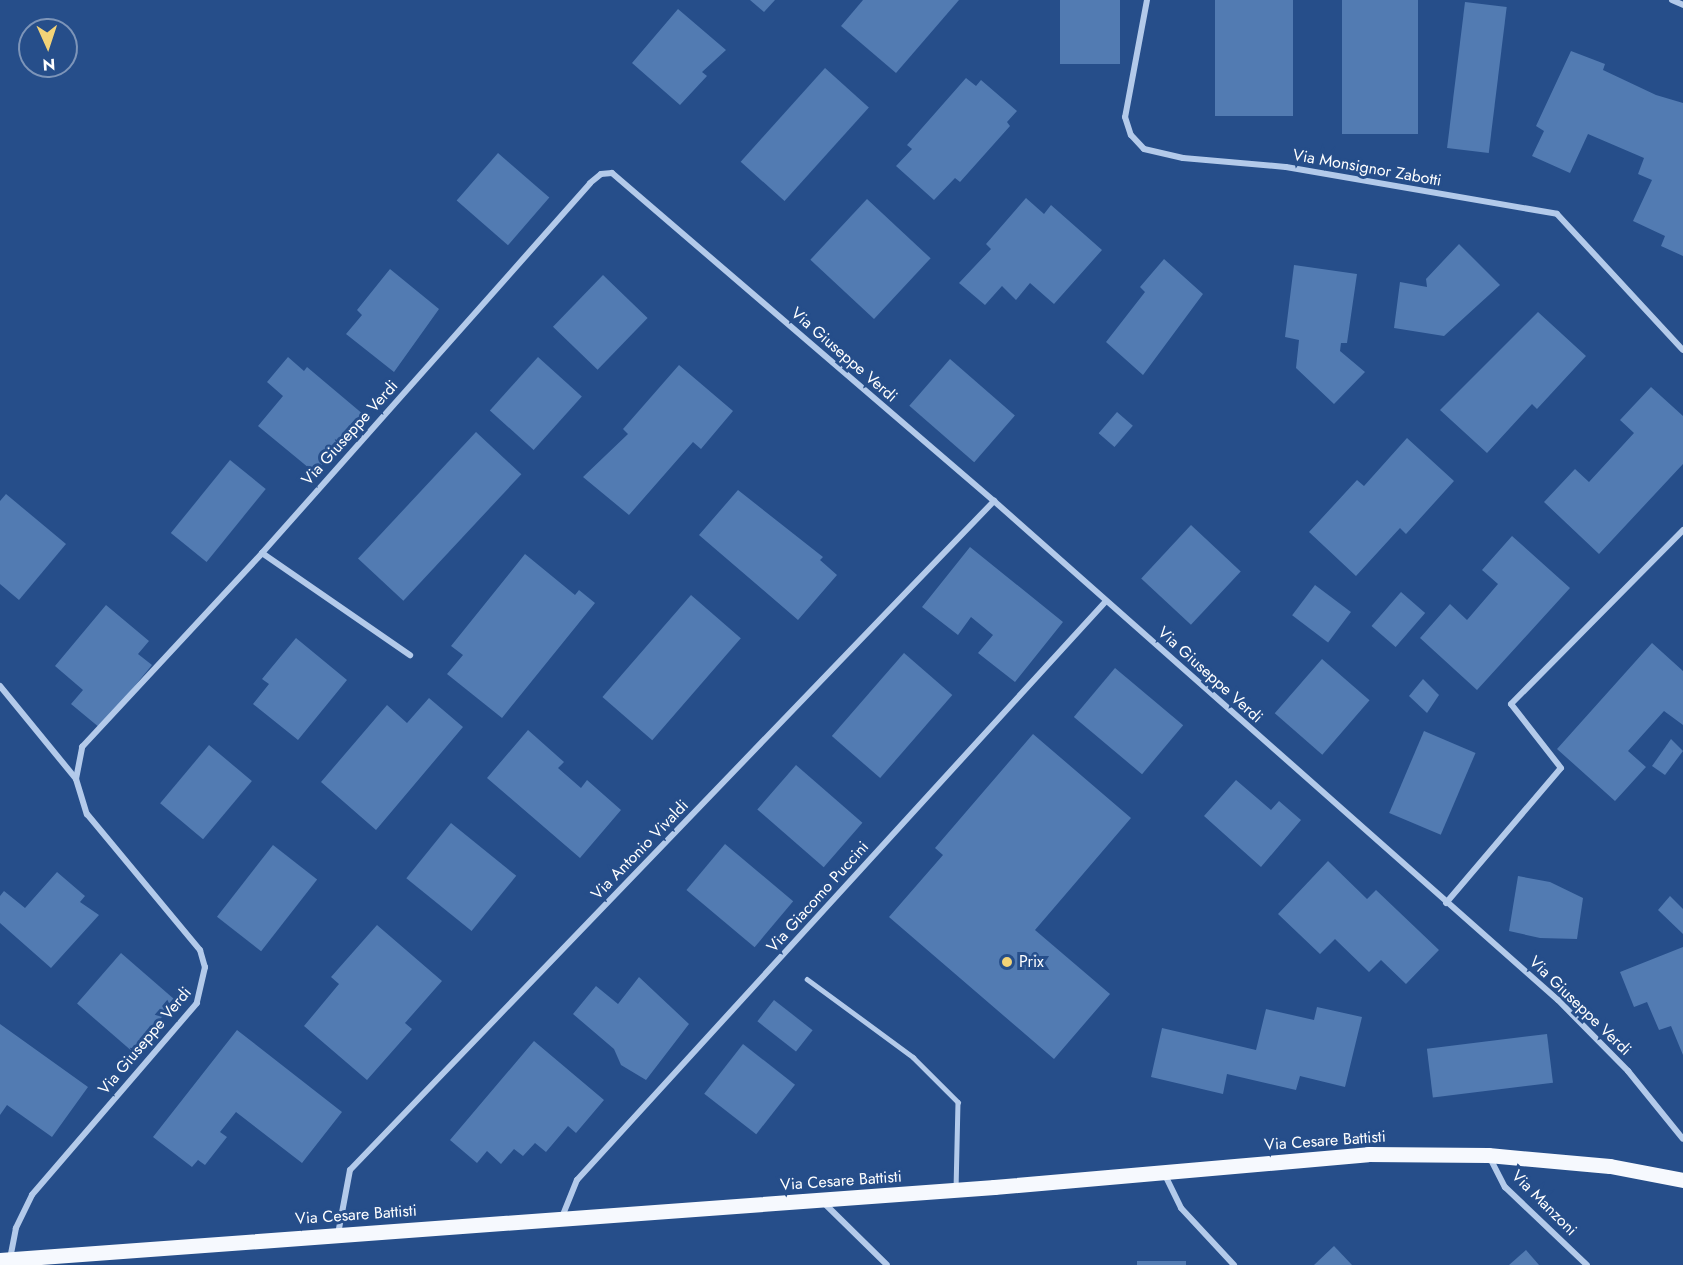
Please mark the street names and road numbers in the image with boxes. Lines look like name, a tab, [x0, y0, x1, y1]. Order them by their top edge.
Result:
street label: Via Monsignor Zabotti	[1291, 145, 1443, 191]
street label: Via Giuseppe Verdi	[787, 304, 901, 406]
street label: Via Giuseppe Verdi	[298, 377, 402, 489]
street label: Via Giuseppe Verdi	[1154, 623, 1266, 727]
street label: Via Antonio Vivaldi	[588, 796, 692, 904]
street label: Via Giacomo Puccini	[763, 838, 873, 956]
street label: Via Giuseppe Verdi	[1525, 952, 1635, 1060]
street label: Via Giuseppe Verdi	[94, 983, 196, 1099]
street label: Via Cesare Battisti	[1264, 1127, 1386, 1155]
street label: Via Manzoni	[1507, 1166, 1581, 1240]
street label: Via Cesare Battisti	[780, 1167, 902, 1195]
street label: Via Cesare Battisti	[295, 1201, 417, 1229]

